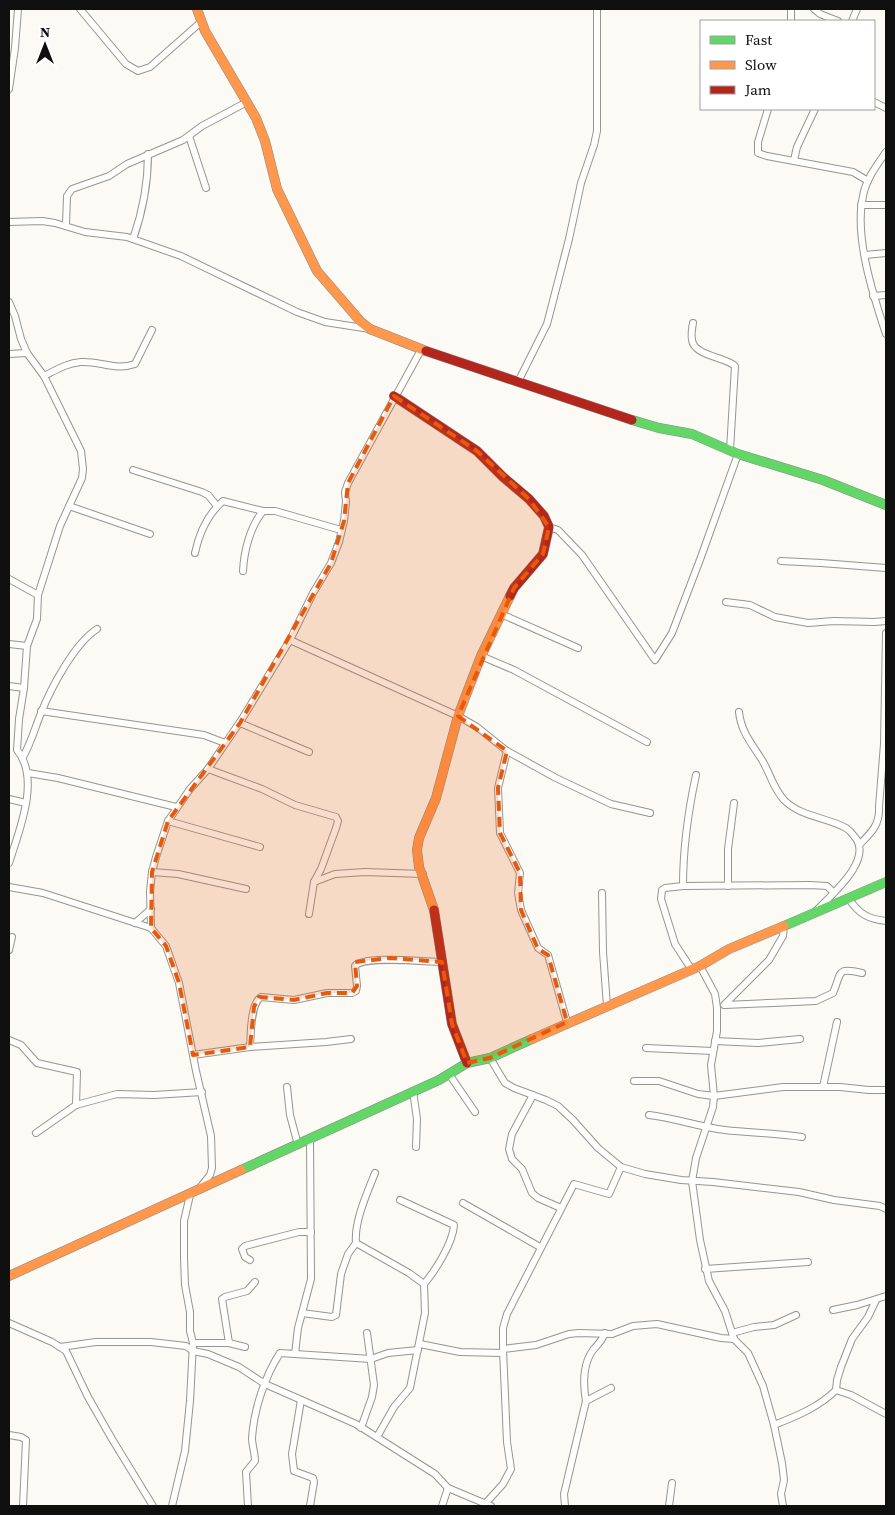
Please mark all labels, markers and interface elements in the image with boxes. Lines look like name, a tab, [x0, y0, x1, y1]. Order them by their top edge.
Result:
north arrow	[20, 20, 70, 70]
legend	[700, 20, 875, 110]
text: N	[40, 22, 50, 42]
text: Fast	[745, 29, 772, 50]
text: Slow	[745, 54, 777, 75]
text: Jam	[744, 79, 772, 100]

